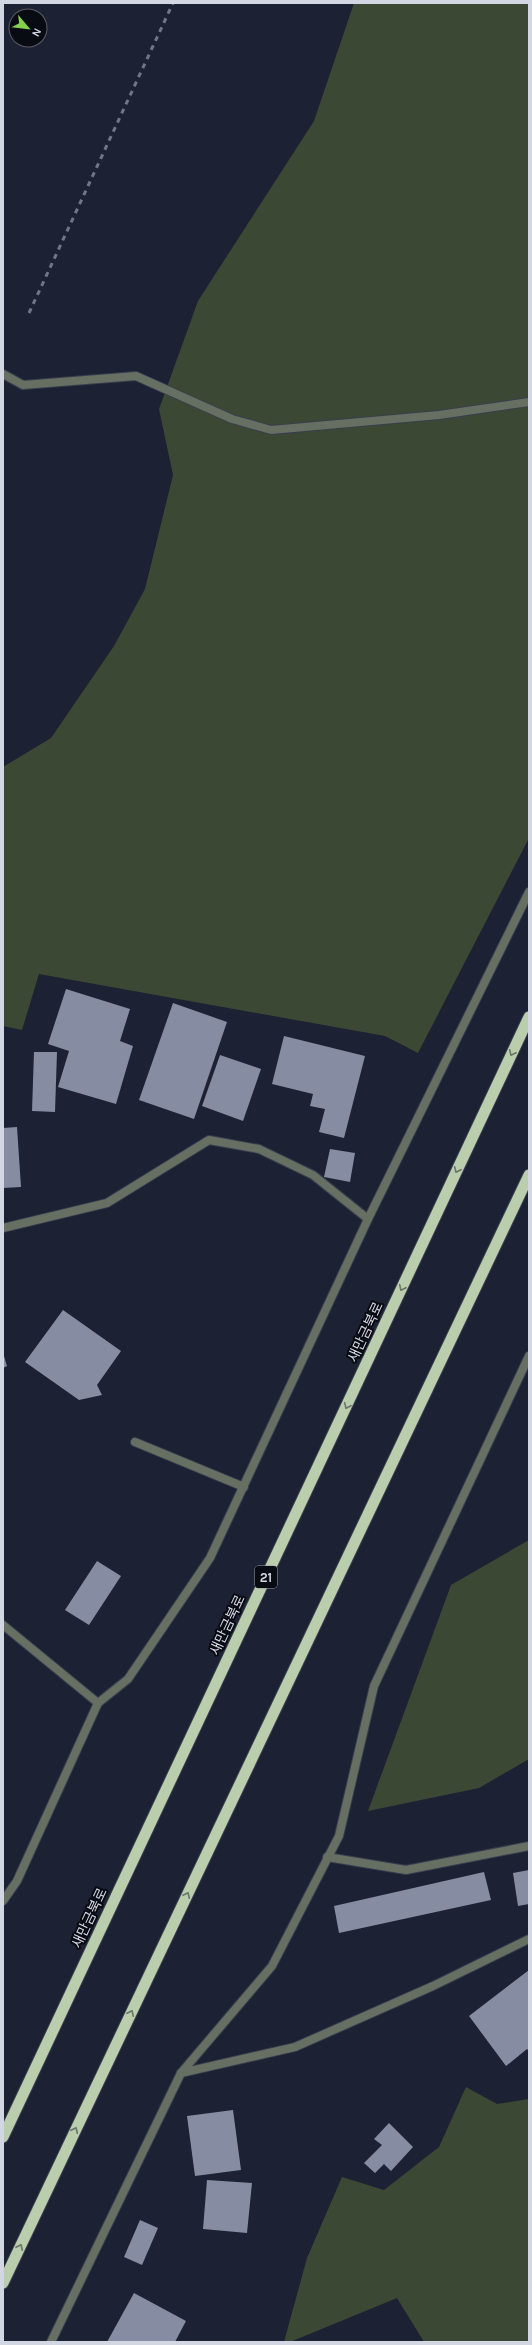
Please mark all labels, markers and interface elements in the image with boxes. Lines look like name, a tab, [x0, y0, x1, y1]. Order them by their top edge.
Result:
north arrow	[8, 8, 48, 48]
text: N	[29, 26, 44, 39]
one-way arrow	[509, 1048, 517, 1056]
one-way arrow	[454, 1166, 462, 1174]
one-way arrow	[399, 1284, 407, 1291]
street label: 새만금북로	[344, 1299, 387, 1365]
one-way arrow	[344, 1401, 352, 1409]
road number: 21	[255, 1566, 277, 1588]
street label: 새만금북로	[206, 1592, 249, 1658]
street label: 새만금북로	[68, 1885, 111, 1951]
one-way arrow	[182, 1892, 190, 1899]
one-way arrow	[126, 2009, 134, 2017]
one-way arrow	[70, 2127, 78, 2134]
one-way arrow	[15, 2244, 23, 2252]

